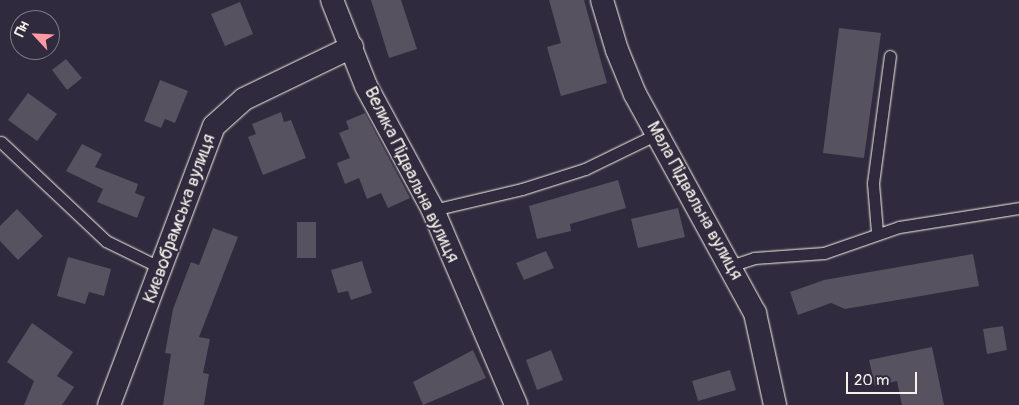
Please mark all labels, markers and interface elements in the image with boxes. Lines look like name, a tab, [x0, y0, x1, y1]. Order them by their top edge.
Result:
north arrow	[10, 10, 60, 60]
text: Пн	[11, 18, 33, 39]
street label: Велика Підвальна вулиця	[359, 84, 463, 266]
street label: Мала Підвальна вулиця	[641, 118, 747, 284]
street label: Києвобрамська вулиця	[139, 132, 221, 306]
scale bar	[849, 362, 920, 394]
text: 20 m	[854, 371, 889, 390]

